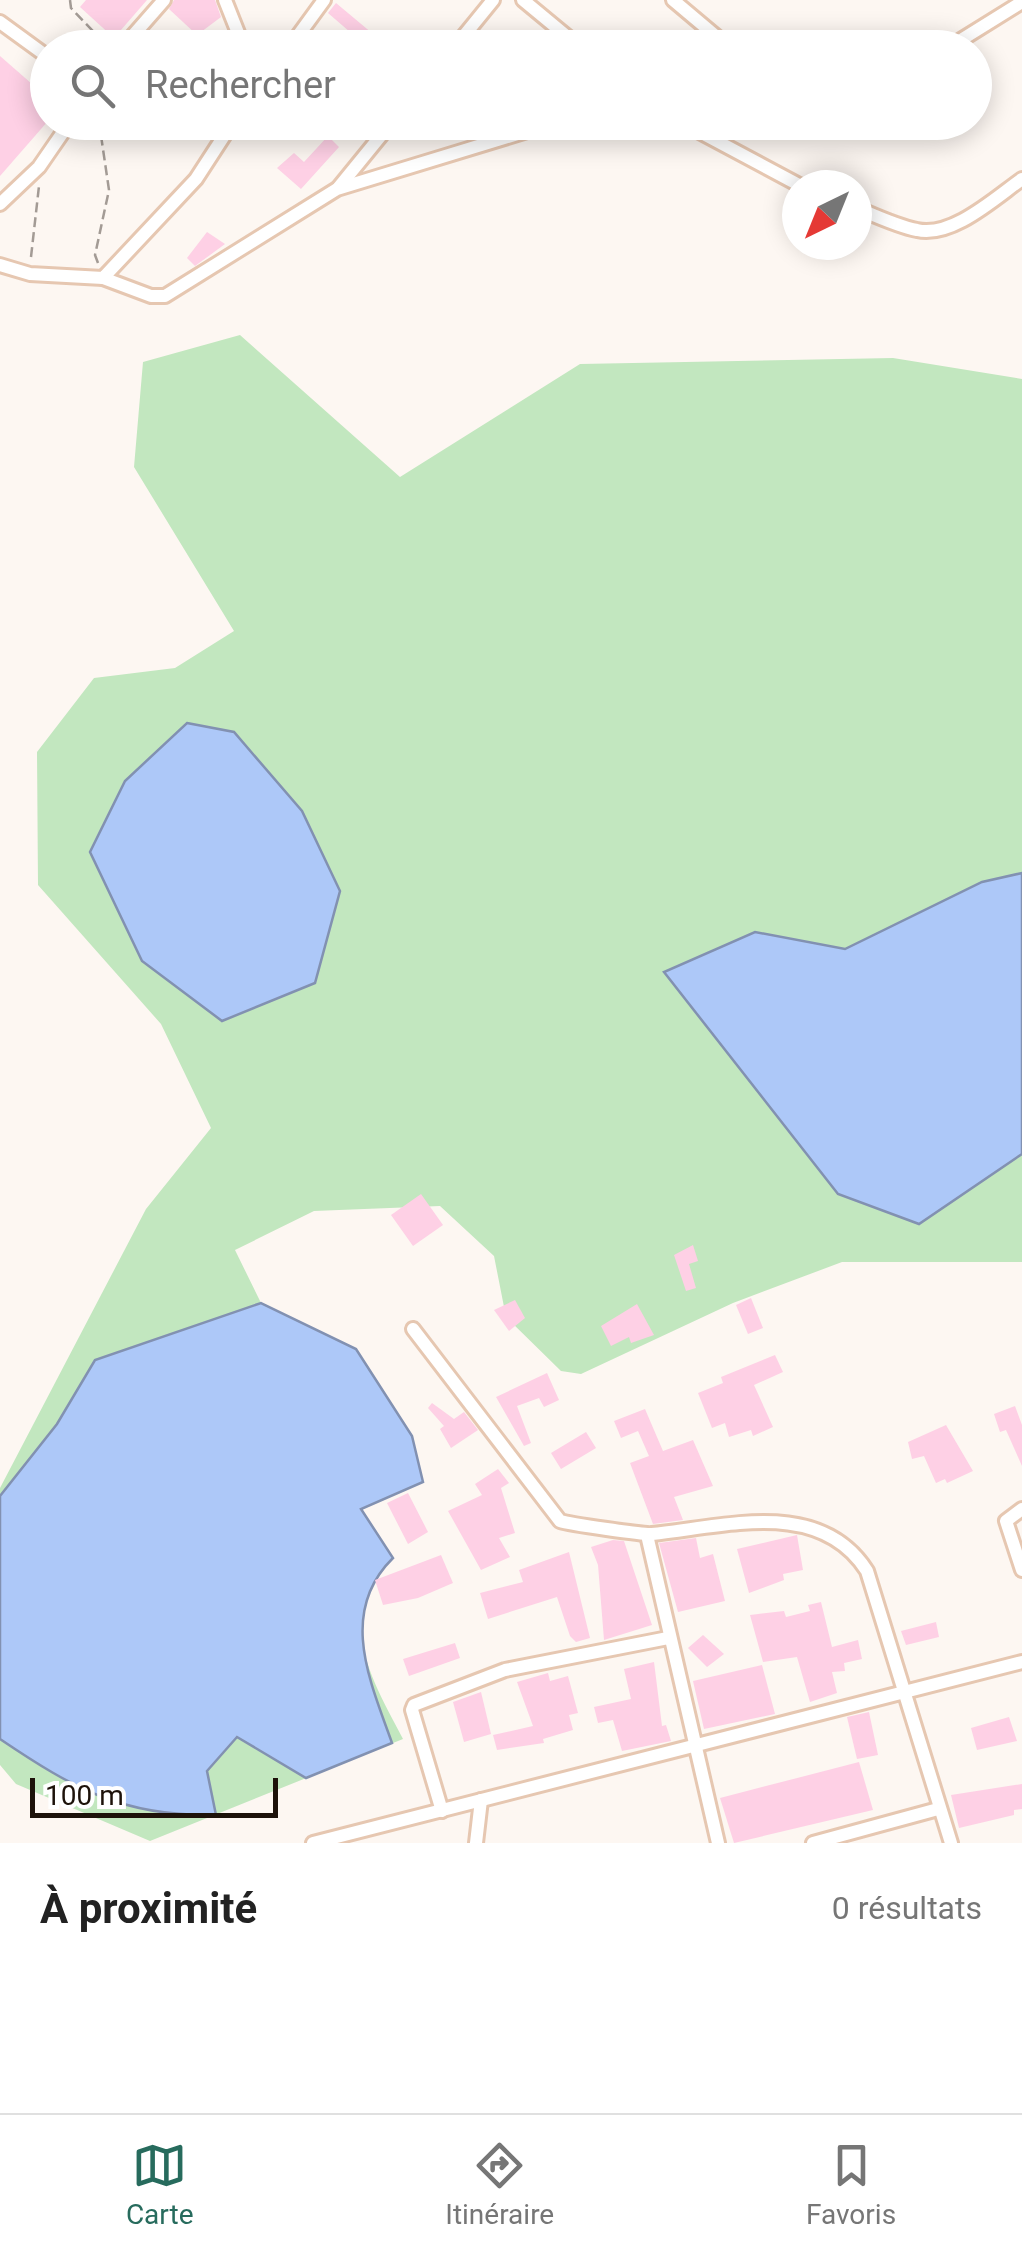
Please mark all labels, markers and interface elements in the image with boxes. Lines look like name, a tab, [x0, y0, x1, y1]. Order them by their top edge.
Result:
search box	[30, 30, 992, 140]
icon: search	[65, 58, 120, 113]
text: Rechercher	[145, 63, 336, 107]
north arrow	[782, 170, 872, 260]
scale bar	[30, 1773, 278, 1818]
text: 100 m	[45, 1779, 124, 1812]
text: À proximité	[40, 1884, 257, 1933]
text: 0 résultats	[832, 1889, 982, 1927]
tab: Carte	[126, 2138, 194, 2231]
tab: Itinéraire	[445, 2138, 554, 2231]
tab: Favoris	[806, 2138, 896, 2231]

